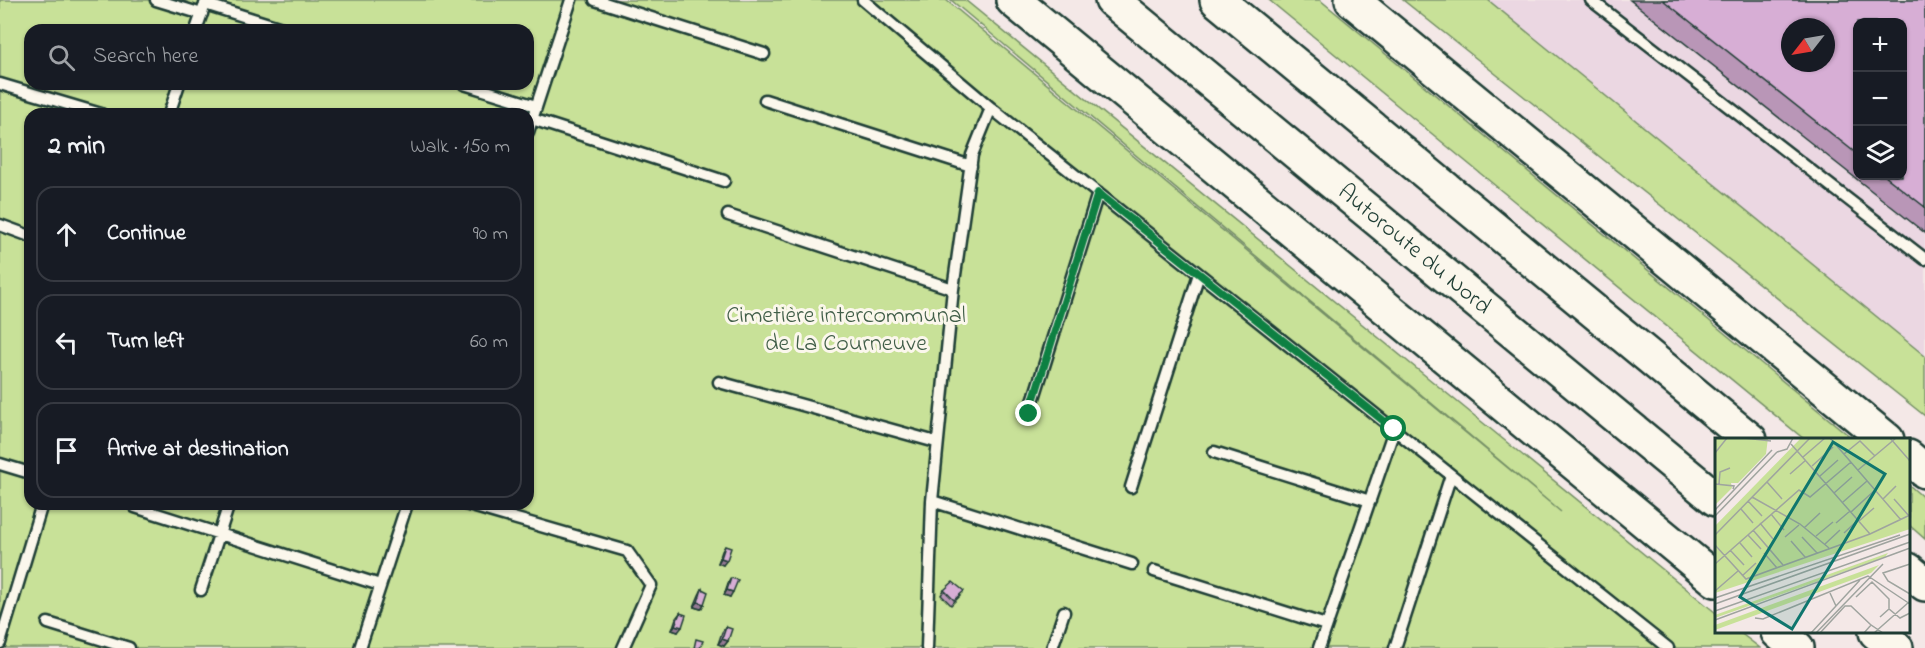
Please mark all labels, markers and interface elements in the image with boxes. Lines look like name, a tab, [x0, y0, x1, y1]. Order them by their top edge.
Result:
north arrow	[1781, 18, 1835, 72]
map controls	[1853, 18, 1907, 180]
button: +	[1853, 18, 1907, 72]
search box	[24, 24, 534, 90]
icon: search	[45, 41, 78, 74]
text: Search here	[93, 41, 198, 73]
button: −	[1853, 72, 1907, 126]
button: layers	[1853, 126, 1907, 180]
text: 2 min	[48, 128, 105, 166]
text: Walk · 150 m	[410, 133, 510, 162]
street label: Autoroute du Nord	[1330, 176, 1499, 324]
icon: ahead	[50, 218, 83, 251]
text: Continue	[107, 218, 186, 250]
text: 90 m	[473, 220, 508, 249]
park label: Cimetière intercommunal de La Courneuve	[726, 299, 966, 362]
icon: left	[50, 326, 83, 359]
text: Turn left	[107, 326, 184, 358]
text: 60 m	[470, 328, 508, 357]
route end	[1015, 400, 1041, 426]
route start	[1380, 415, 1406, 441]
icon: arrive	[50, 434, 83, 467]
text: Arrive at destination	[107, 434, 289, 466]
inset map	[1715, 438, 1910, 633]

